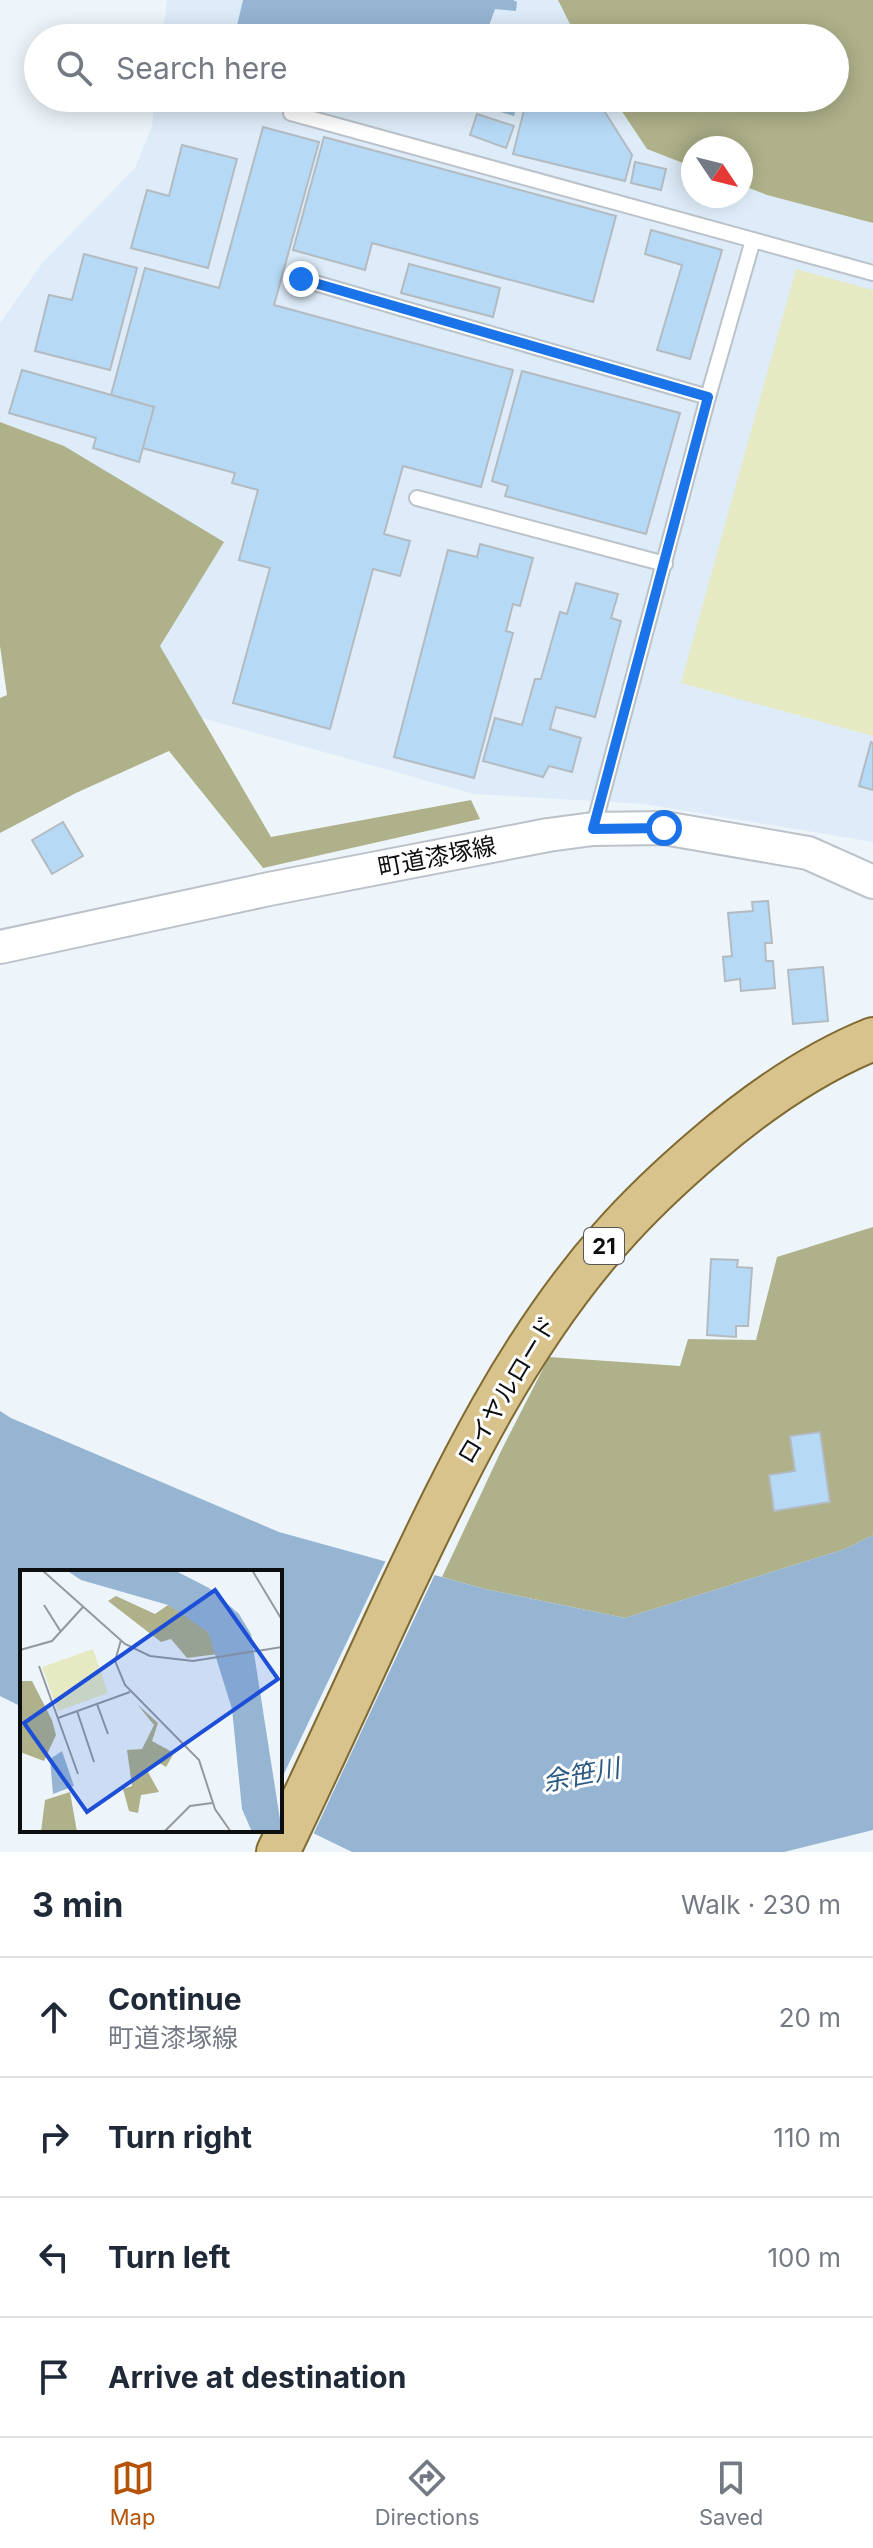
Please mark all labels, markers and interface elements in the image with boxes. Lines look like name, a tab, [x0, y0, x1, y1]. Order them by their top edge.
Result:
search box	[24, 24, 849, 112]
icon: search	[52, 46, 96, 90]
text: Search here	[116, 50, 288, 86]
north arrow	[681, 136, 753, 208]
route end	[283, 261, 319, 297]
route start	[646, 810, 682, 846]
street label: 町道漆塚線	[375, 831, 499, 882]
road number: 21	[584, 1228, 624, 1264]
street label: ロイヤルロード	[451, 1311, 562, 1469]
inset map	[20, 1570, 282, 1832]
water label: 余笹川	[540, 1751, 625, 1797]
text: 3 min	[32, 1884, 123, 1925]
text: Walk · 230 m	[681, 1889, 841, 1920]
text: Continue	[108, 1981, 242, 2017]
icon: ahead	[32, 1995, 76, 2039]
text: 20 m	[779, 2002, 841, 2033]
text: 町道漆塚線	[108, 2022, 238, 2053]
icon: right	[32, 2115, 76, 2159]
text: Turn right	[108, 2119, 252, 2155]
text: 110 m	[773, 2122, 841, 2153]
icon: left	[32, 2235, 76, 2279]
text: Turn left	[108, 2239, 230, 2275]
text: 100 m	[768, 2242, 841, 2273]
icon: arrive	[32, 2355, 76, 2399]
text: Arrive at destination	[108, 2359, 406, 2395]
tab: Map	[110, 2456, 155, 2530]
tab: Directions	[375, 2456, 480, 2530]
tab: Saved	[699, 2456, 763, 2530]

